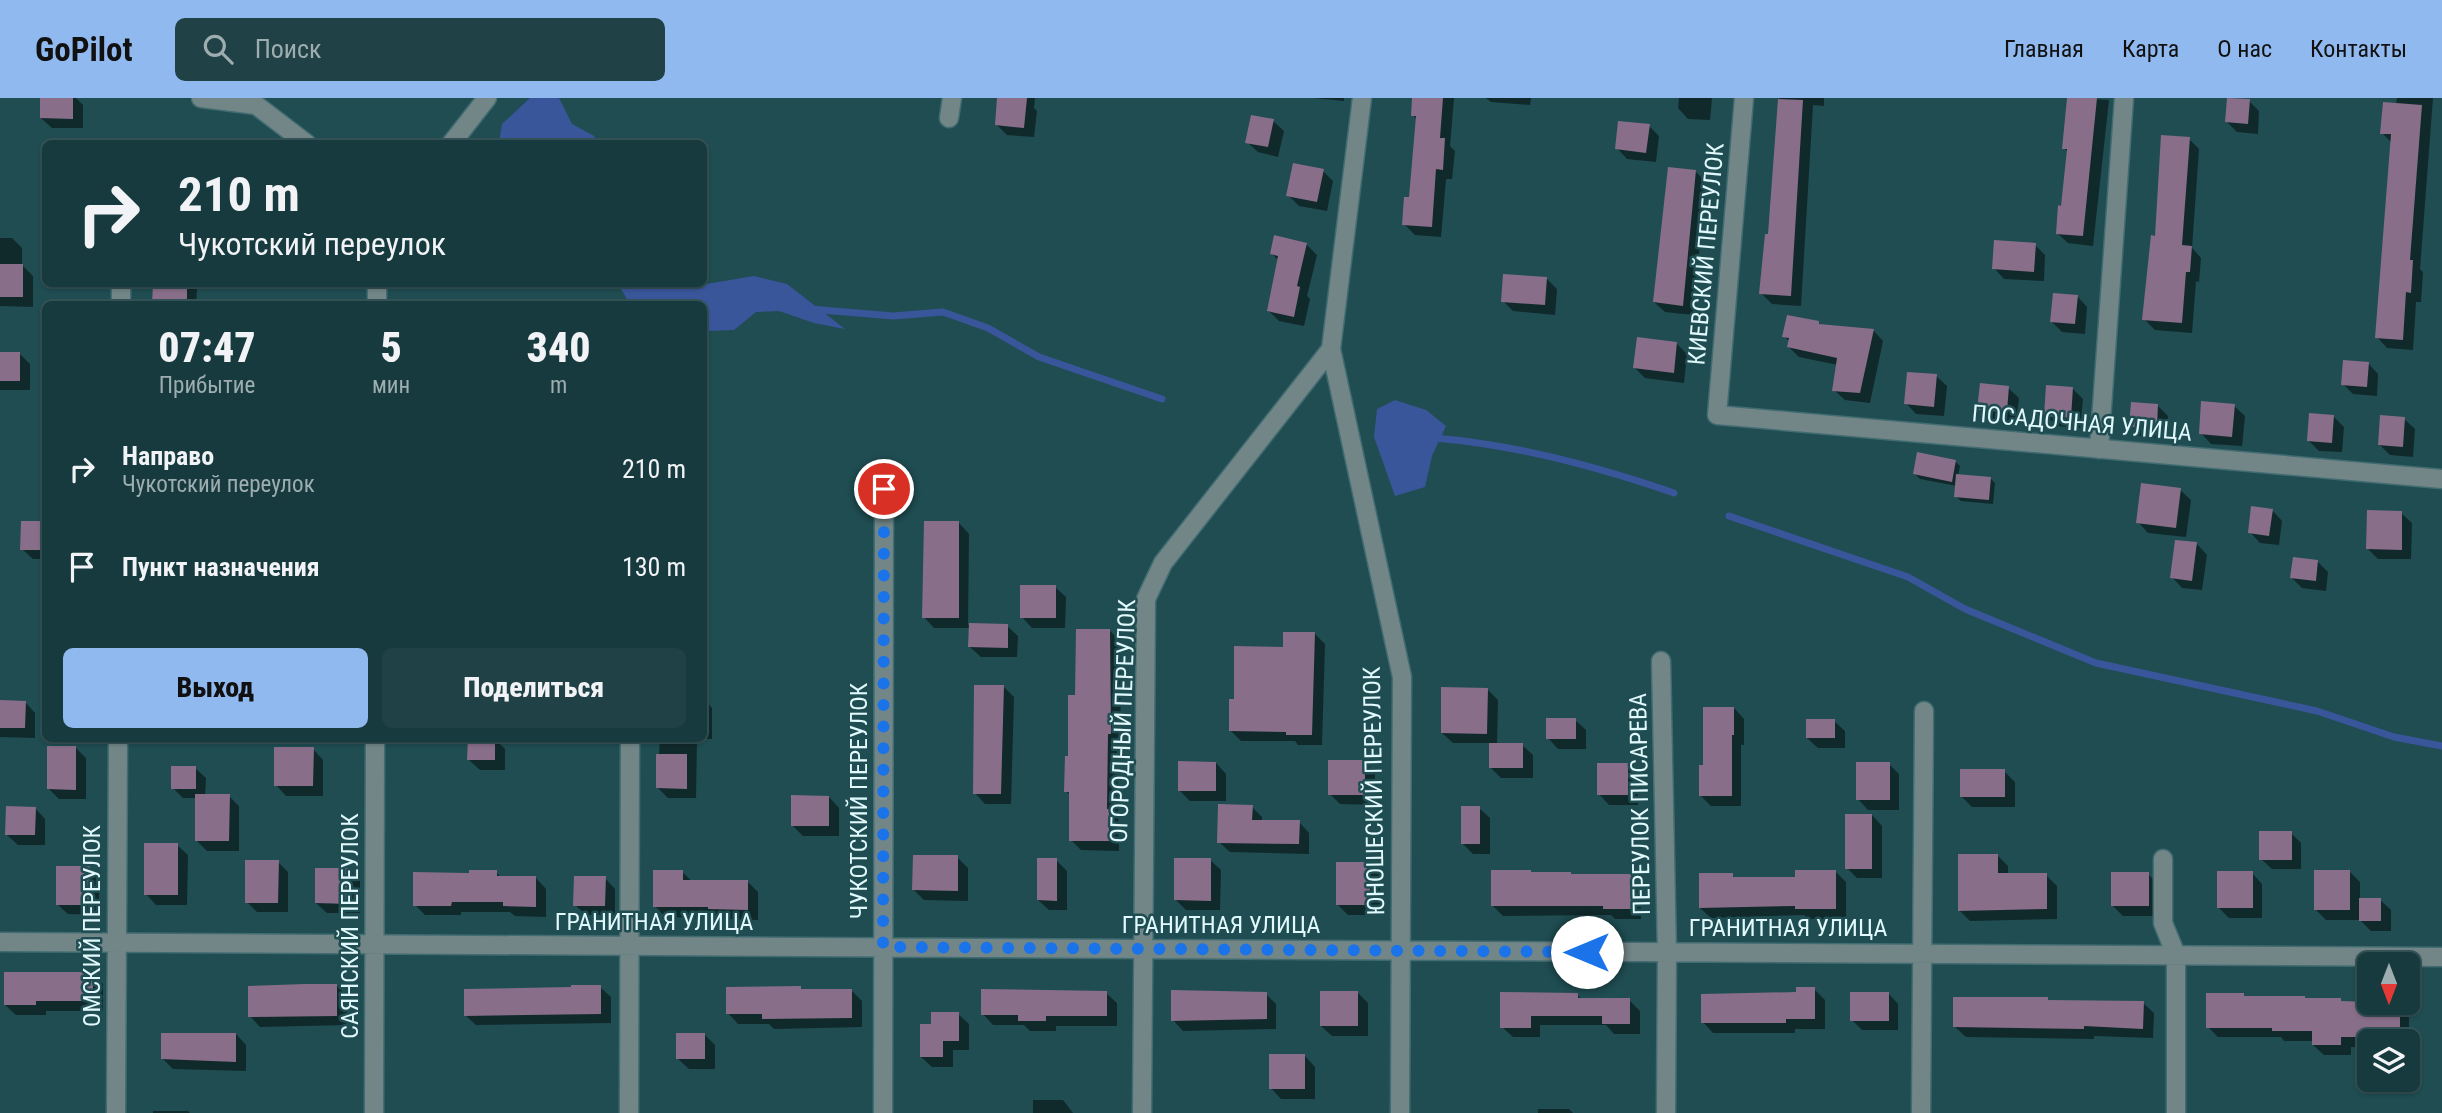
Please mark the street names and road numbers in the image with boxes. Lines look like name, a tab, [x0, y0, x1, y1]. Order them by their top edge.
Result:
street label: КИЕВСКИЙ ПЕРЕУЛОК	[1682, 141, 1730, 366]
street label: ПОСАДОЧНАЯ УЛИЦА	[1971, 399, 2193, 447]
street label: ОГОРОДНЫЙ ПЕРЕУЛОК	[1105, 598, 1141, 843]
street label: ЮНОШЕСКИЙ ПЕРЕУЛОК	[1358, 666, 1390, 916]
street label: ЧУКОТСКИЙ ПЕРЕУЛОК	[845, 682, 873, 919]
street label: ПЕРЕУЛОК ПИСАРЕВА	[1624, 693, 1656, 915]
street label: САЯНСКИЙ ПЕРЕУЛОК	[336, 813, 364, 1039]
street label: ОМСКИЙ ПЕРЕУЛОК	[78, 824, 106, 1027]
street label: ГРАНИТНАЯ УЛИЦА	[555, 908, 753, 936]
street label: ГРАНИТНАЯ УЛИЦА	[1122, 911, 1320, 939]
street label: ГРАНИТНАЯ УЛИЦА	[1689, 914, 1887, 942]

